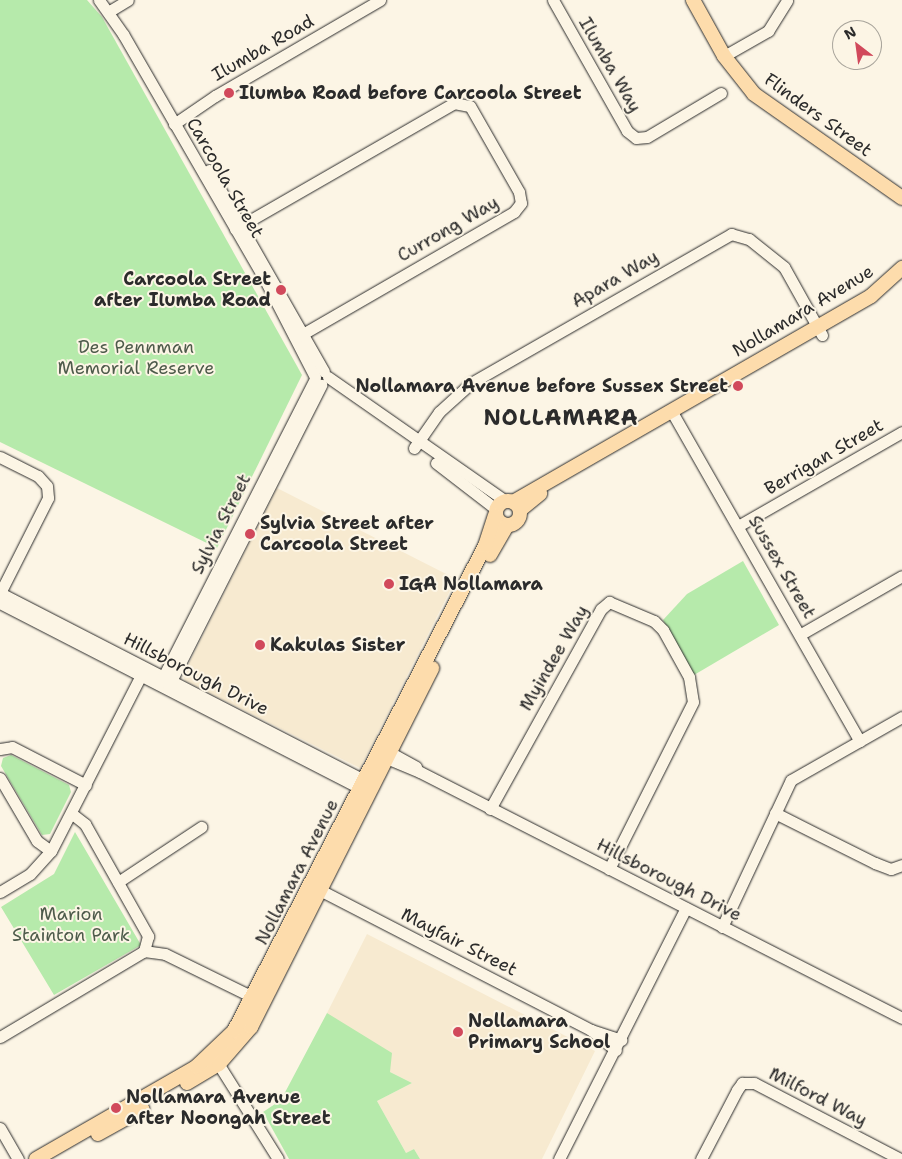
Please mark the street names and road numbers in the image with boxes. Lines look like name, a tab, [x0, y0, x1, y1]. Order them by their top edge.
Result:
street label: Ilumba Road	[208, 10, 318, 86]
street label: Ilumba Way	[574, 14, 646, 116]
street label: Flinders Street	[760, 69, 876, 161]
street label: Carcoola Street	[182, 114, 268, 242]
street label: Currong Way	[394, 191, 502, 267]
street label: Apara Way	[568, 245, 662, 313]
street label: Nollamara Avenue	[729, 260, 877, 362]
street label: Berrigan Street	[761, 414, 887, 500]
street label: Sylvia Street	[187, 470, 255, 578]
street label: Sussex Street	[744, 512, 820, 622]
street label: Myindee Way	[515, 601, 593, 715]
street label: Hillsborough Drive	[120, 628, 272, 720]
street label: Nollamara Avenue	[251, 795, 343, 949]
street label: Hillsborough Drive	[593, 834, 745, 926]
street label: Mayfair Street	[397, 903, 521, 981]
street label: Milford Way	[765, 1063, 871, 1131]

